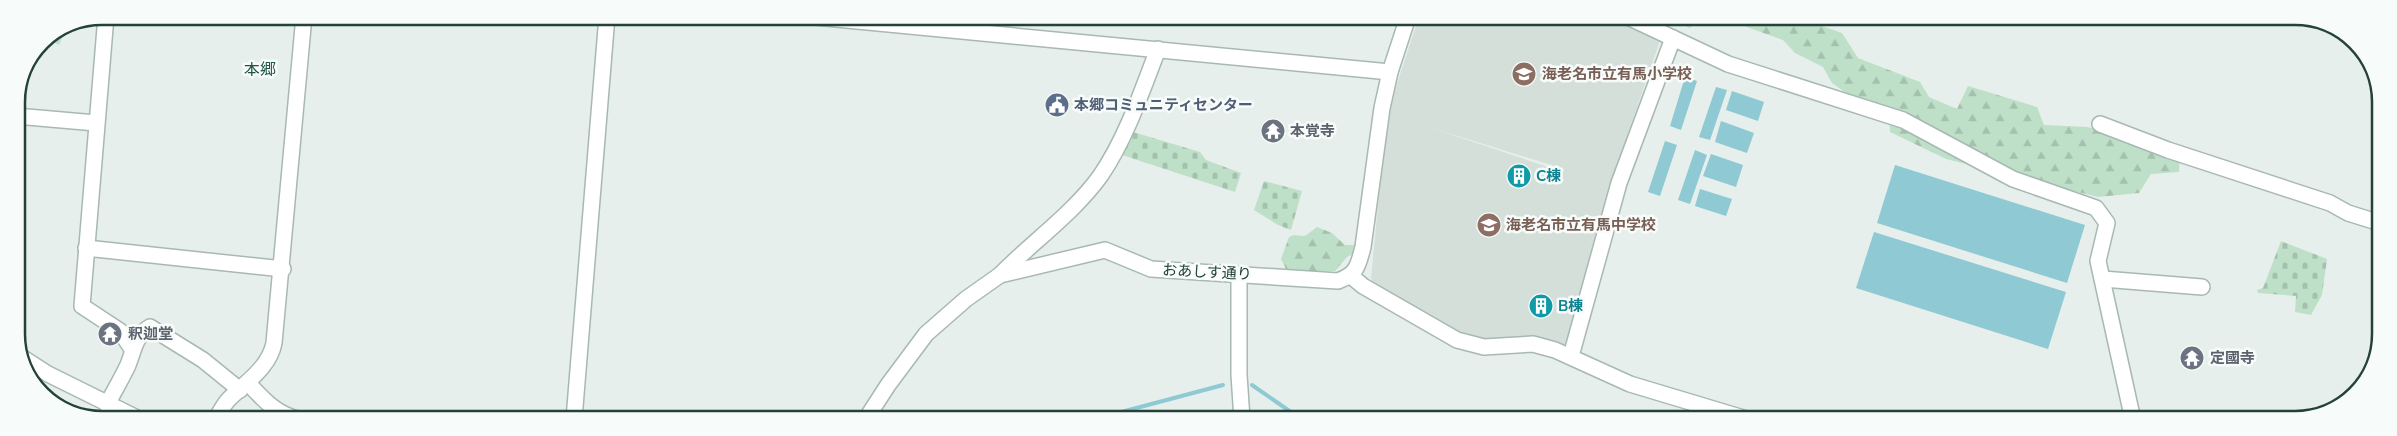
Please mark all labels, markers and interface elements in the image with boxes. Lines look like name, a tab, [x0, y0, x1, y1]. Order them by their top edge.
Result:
district label: 本郷	[244, 59, 276, 81]
school or university icon: 海老名市立有馬小学校	[1511, 61, 1537, 87]
place label: 海老名市立有馬小学校	[1542, 64, 1692, 84]
public building icon: 本郷コミュニティセンター	[1044, 92, 1070, 118]
place label: 本郷コミュニティセンター	[1074, 95, 1253, 115]
temple icon: 本覚寺	[1260, 118, 1286, 144]
place label: 本覚寺	[1290, 121, 1335, 141]
building icon: C棟	[1506, 163, 1532, 189]
place label: C棟	[1536, 166, 1561, 186]
school or university icon: 海老名市立有馬中学校	[1476, 212, 1502, 238]
place label: 海老名市立有馬中学校	[1506, 215, 1656, 235]
street label: おあしす通り	[1162, 260, 1252, 284]
building icon: B棟	[1528, 293, 1554, 319]
place label: B棟	[1558, 296, 1583, 316]
temple icon: 釈迦堂	[97, 321, 123, 347]
place label: 釈迦堂	[128, 324, 173, 344]
temple icon: 定國寺	[2179, 345, 2205, 371]
place label: 定國寺	[2210, 348, 2255, 368]

